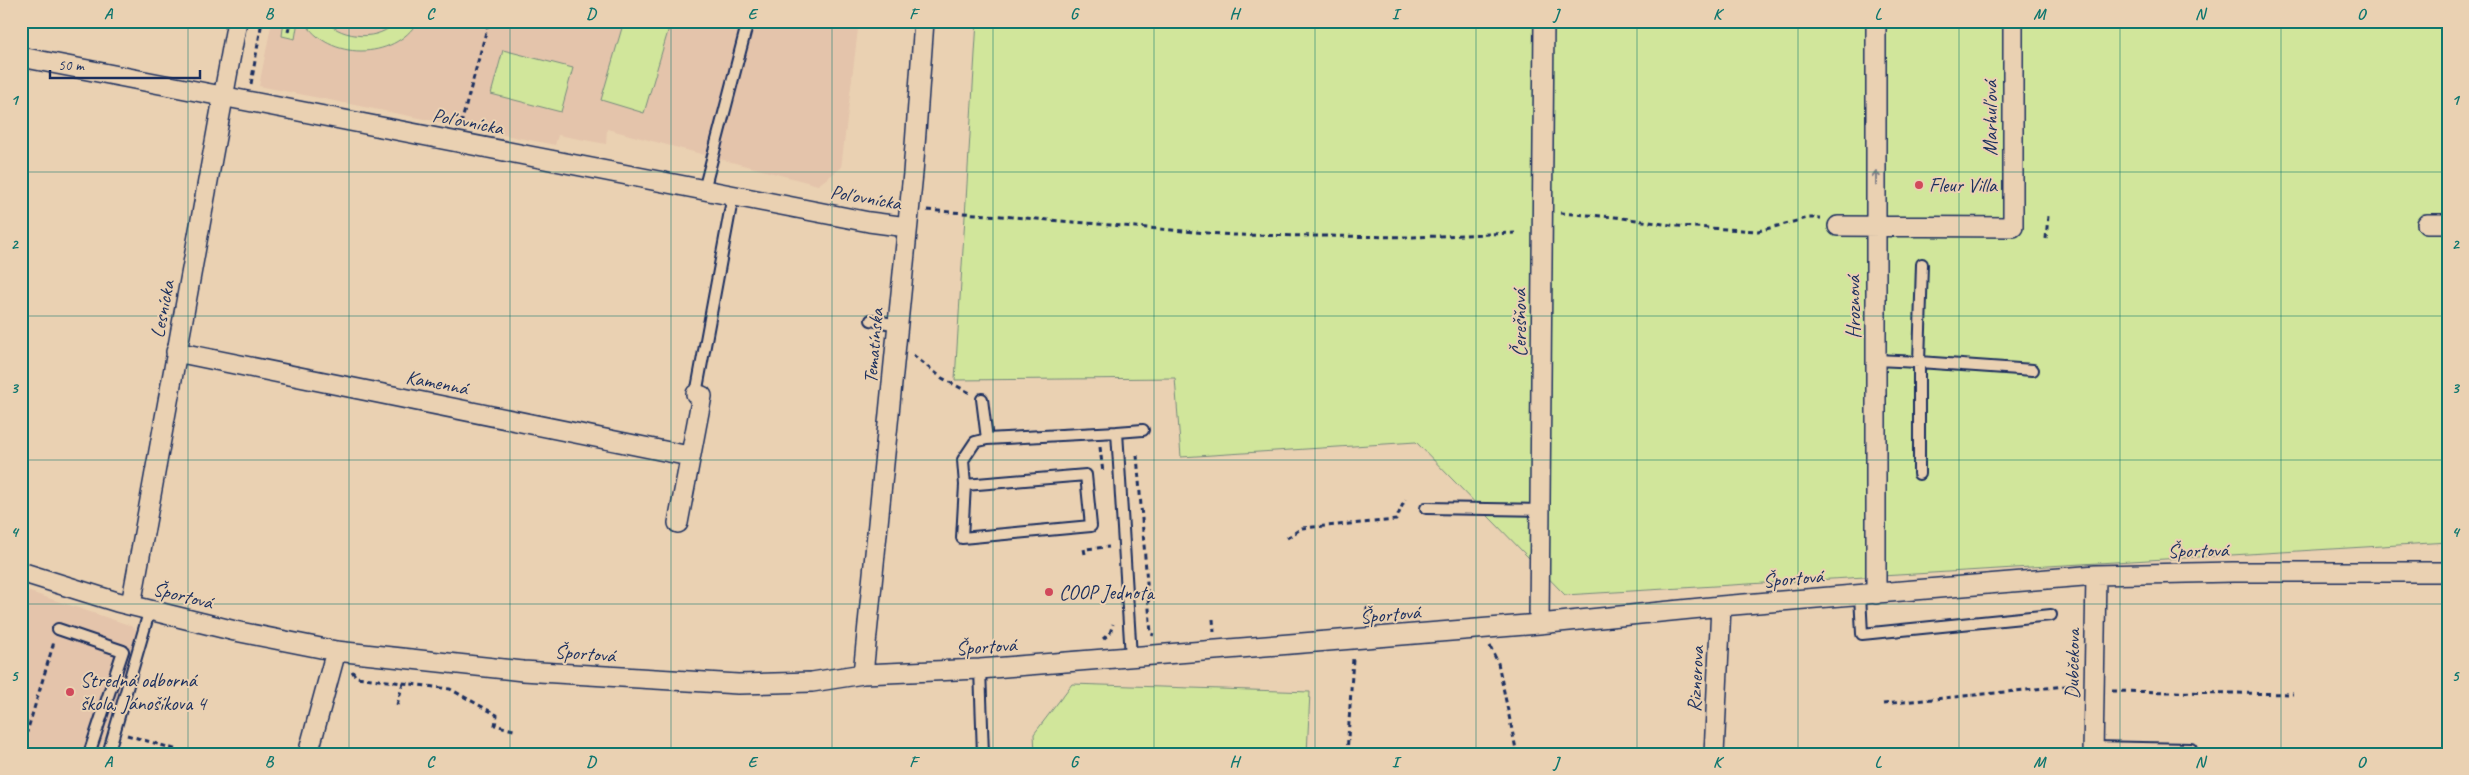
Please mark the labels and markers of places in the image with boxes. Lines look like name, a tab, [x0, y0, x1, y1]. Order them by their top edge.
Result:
place label: Fleur Villa	[1929, 173, 1998, 198]
marker: Fleur Villa	[1913, 179, 1925, 191]
place label: COOP Jednota	[1059, 580, 1156, 605]
marker: COOP Jednota	[1043, 586, 1055, 598]
place label: Stredná odborná škola, Jánošíkova 4	[80, 668, 208, 716]
marker: Stredná odborná škola, Jánošíkova 4	[64, 686, 76, 698]

